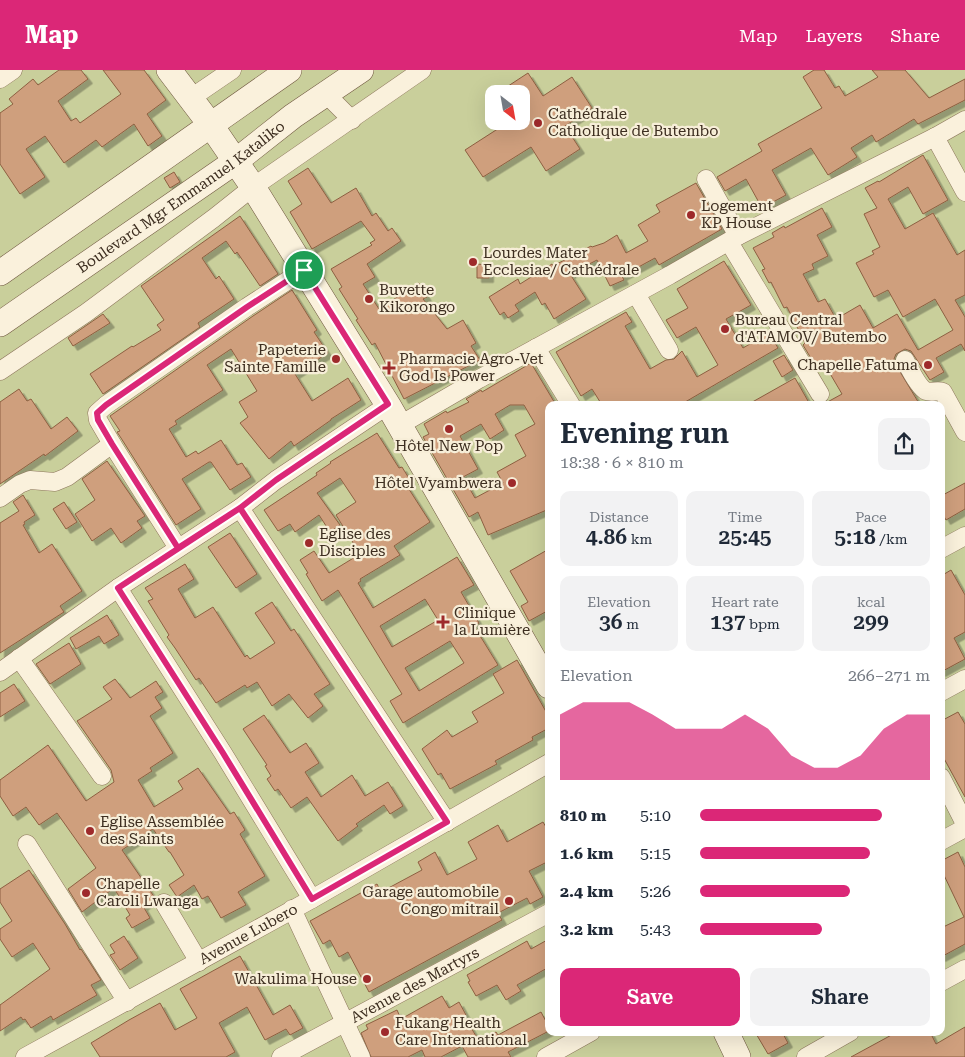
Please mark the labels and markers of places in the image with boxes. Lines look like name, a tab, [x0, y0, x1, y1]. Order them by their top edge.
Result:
place label: Cathédrale Catholique de Butembo	[548, 105, 719, 140]
marker: Cathédrale Catholique de Butembo	[532, 117, 544, 129]
place label: Logement KP House	[701, 197, 773, 232]
marker: Logement KP House	[685, 209, 697, 221]
place label: Lourdes Mater Ecclesiae/ Cathédrale	[483, 244, 639, 279]
pin	[283, 249, 325, 291]
marker: Lourdes Mater Ecclesiae/ Cathédrale	[467, 256, 479, 268]
place label: Buvette Kikorongo	[379, 281, 455, 316]
marker: Buvette Kikorongo	[363, 293, 375, 305]
place label: Bureau Central d'ATAMOV/ Butembo	[735, 311, 887, 346]
marker: Bureau Central d'ATAMOV/ Butembo	[719, 323, 731, 335]
place label: Papeterie Sainte Famille	[224, 341, 326, 376]
place label: Pharmacie Agro-Vet God Is Power	[399, 350, 544, 385]
marker: Papeterie Sainte Famille	[330, 353, 342, 365]
place label: Chapelle Fatuma	[797, 356, 918, 374]
marker: Chapelle Fatuma	[922, 359, 934, 371]
marker: Pharmacie Agro-Vet God Is Power	[383, 362, 395, 374]
marker: Hôtel New Pop	[443, 423, 455, 435]
place label: Hôtel New Pop	[395, 437, 503, 455]
place label: Hôtel Vyambwera	[374, 474, 502, 492]
marker: Hôtel Vyambwera	[506, 477, 518, 489]
place label: Eglise des Disciples	[319, 525, 391, 560]
marker: Eglise des Disciples	[303, 537, 315, 549]
place label: Clinique la Lumière	[454, 604, 530, 639]
marker: Clinique la Lumière	[436, 615, 450, 629]
place label: Eglise Assemblée des Saints	[100, 813, 224, 848]
marker: Eglise Assemblée des Saints	[84, 825, 96, 837]
place label: Chapelle Caroli Lwanga	[96, 875, 199, 910]
place label: Garage automobile Congo mitrail	[362, 883, 499, 918]
marker: Chapelle Caroli Lwanga	[80, 887, 92, 899]
marker: Garage automobile Congo mitrail	[503, 895, 515, 907]
place label: Wakulima House	[234, 970, 357, 988]
marker: Wakulima House	[361, 973, 373, 985]
place label: Fukang Health Care International	[395, 1014, 527, 1049]
marker: Fukang Health Care International	[379, 1026, 391, 1038]

